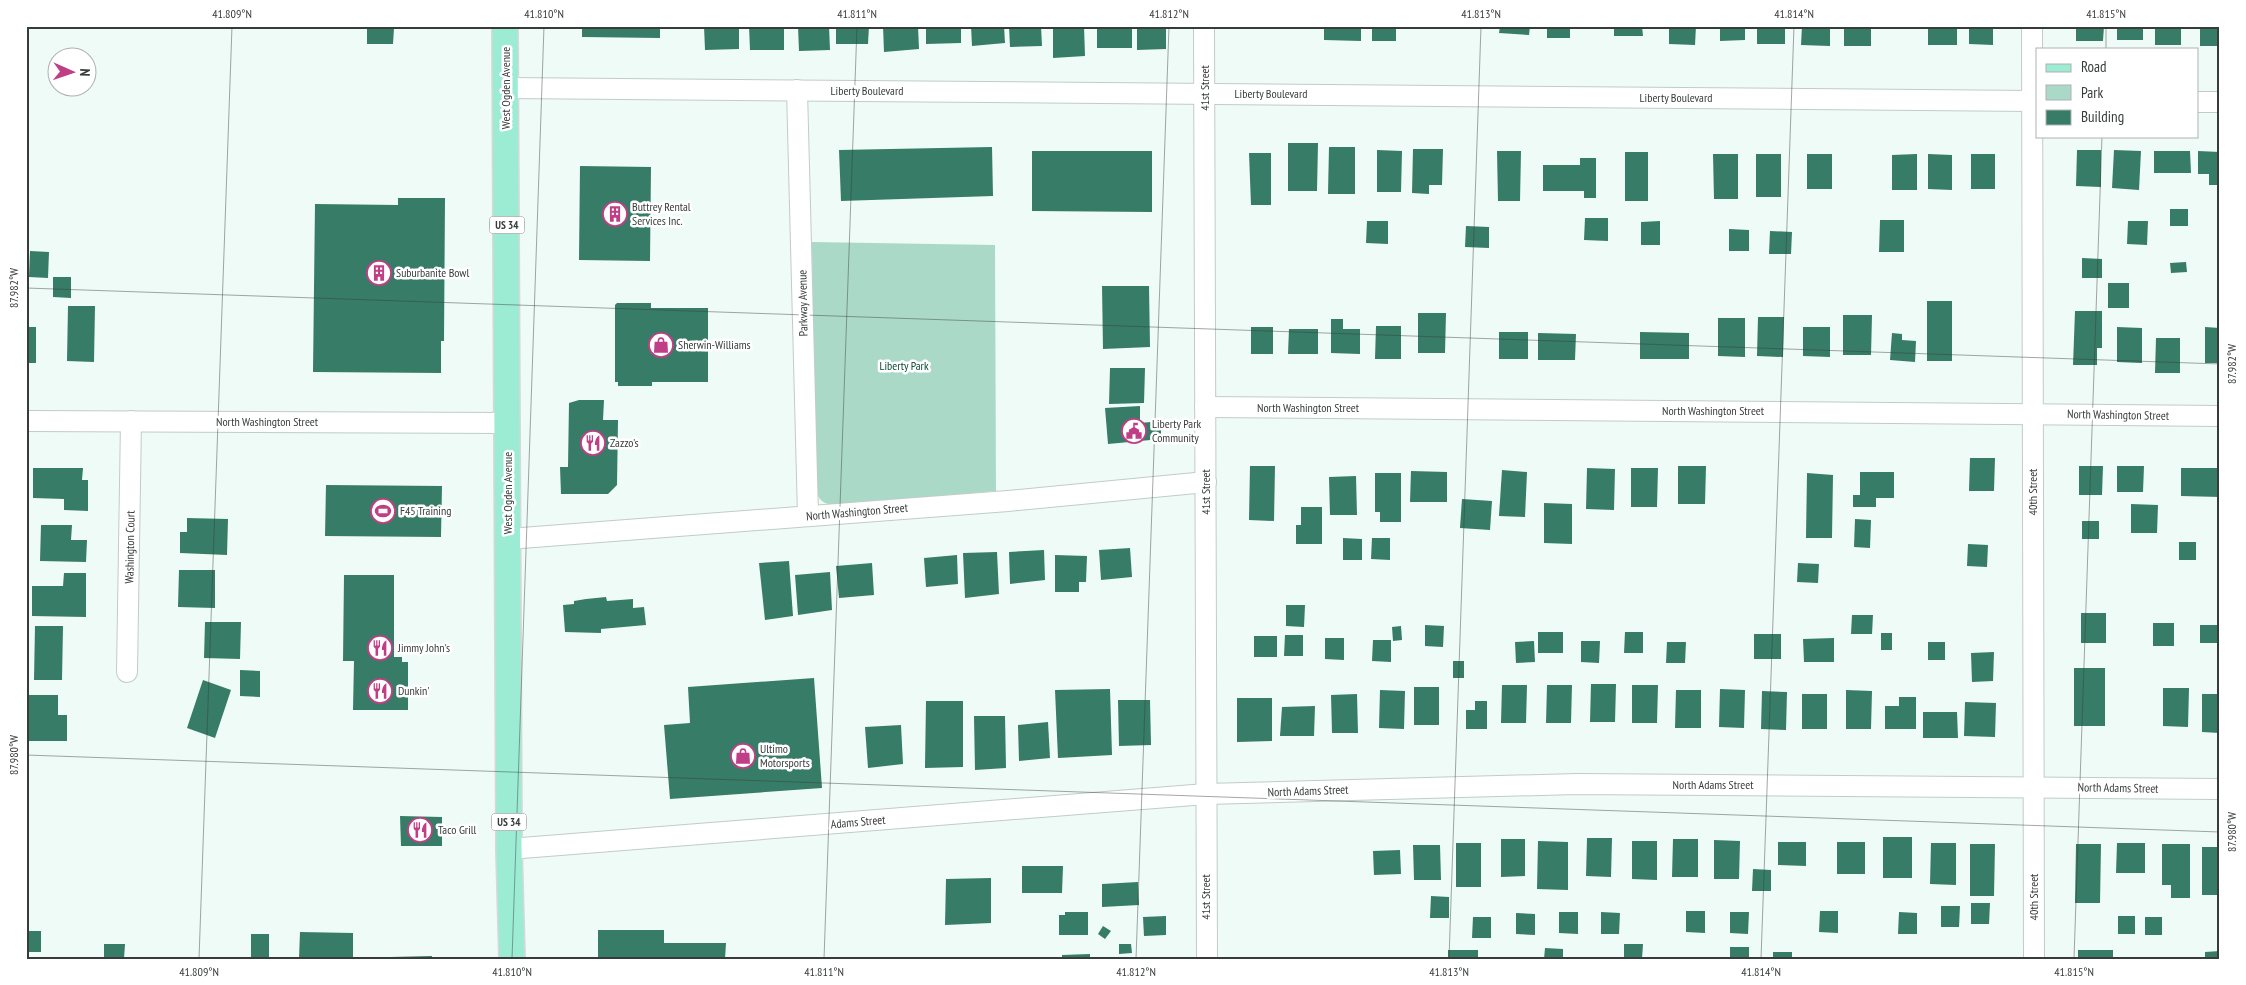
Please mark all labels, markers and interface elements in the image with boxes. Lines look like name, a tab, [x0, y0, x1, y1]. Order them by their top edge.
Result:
text: 41.809°N	[212, 6, 252, 21]
text: 41.810°N	[524, 6, 564, 21]
text: 41.811°N	[837, 6, 877, 21]
text: 41.812°N	[1149, 6, 1189, 21]
text: 41.813°N	[1461, 6, 1501, 21]
text: 41.814°N	[1774, 6, 1814, 21]
text: 41.815°N	[2086, 6, 2126, 21]
street label: West Ogden Avenue	[498, 47, 513, 129]
north arrow	[48, 48, 98, 98]
legend	[2036, 48, 2198, 138]
text: Road	[2081, 57, 2107, 76]
street label: 41st Street	[1197, 65, 1212, 111]
text: N	[76, 68, 94, 77]
street label: Liberty Boulevard	[831, 83, 903, 98]
text: Park	[2081, 83, 2103, 102]
street label: Liberty Boulevard	[1235, 86, 1307, 101]
street label: Liberty Boulevard	[1640, 90, 1712, 105]
text: Building	[2081, 107, 2124, 126]
place label: Buttrey Rental Services Inc.	[632, 199, 691, 228]
building icon: Buttrey Rental Services Inc.	[602, 201, 628, 227]
road number: US 34	[490, 216, 524, 234]
building icon: Suburbanite Bowl	[366, 260, 392, 286]
place label: Suburbanite Bowl	[396, 265, 469, 280]
text: 87.982°W	[6, 268, 21, 308]
street label: Parkway Avenue	[794, 270, 811, 336]
shop icon: Sherwin-Williams	[648, 332, 674, 358]
place label: Sherwin-Williams	[678, 337, 751, 352]
text: 87.982°W	[2224, 344, 2239, 384]
park label: Liberty Park	[879, 358, 929, 373]
street label: North Washington Street	[1257, 400, 1360, 415]
street label: North Washington Street	[1662, 403, 1765, 418]
street label: North Washington Street	[2067, 406, 2170, 423]
street label: North Washington Street	[216, 414, 319, 429]
place label: Liberty Park Community	[1152, 416, 1201, 445]
public building icon: Liberty Park Community	[1121, 418, 1147, 444]
restaurant icon: Zazzo's	[580, 430, 606, 456]
place label: Zazzo's	[610, 435, 639, 450]
street label: West Ogden Avenue	[500, 452, 515, 534]
street label: 40th Street	[2025, 468, 2040, 515]
street label: 41st Street	[1198, 469, 1213, 515]
sports icon: F45 Training	[370, 498, 396, 524]
street label: North Washington Street	[805, 500, 909, 523]
place label: F45 Training	[400, 503, 451, 518]
street label: Washington Court	[121, 509, 138, 584]
restaurant icon: Jimmy John's	[367, 635, 393, 661]
place label: Jimmy John's	[397, 640, 450, 655]
restaurant icon: Dunkin'	[367, 678, 393, 704]
place label: Dunkin'	[398, 683, 429, 698]
text: 87.980°W	[6, 735, 21, 775]
place label: Ultimo Motorsports	[760, 741, 810, 770]
shop icon: Ultimo Motorsports	[730, 743, 756, 769]
street label: North Adams Street	[1673, 777, 1754, 792]
street label: North Adams Street	[2077, 779, 2159, 796]
street label: North Adams Street	[1267, 782, 1349, 799]
street label: Adams Street	[830, 812, 887, 831]
text: 87.980°W	[2224, 812, 2239, 852]
road number: US 34	[492, 814, 526, 830]
restaurant icon: Taco Grill	[407, 817, 433, 843]
place label: Taco Grill	[438, 822, 477, 837]
street label: 40th Street	[2026, 873, 2041, 920]
street label: 41st Street	[1198, 874, 1213, 920]
text: 41.809°N	[179, 964, 219, 979]
text: 41.810°N	[492, 964, 532, 979]
text: 41.811°N	[804, 964, 844, 979]
text: 41.812°N	[1116, 964, 1156, 979]
text: 41.813°N	[1429, 964, 1469, 979]
text: 41.814°N	[1741, 964, 1781, 979]
text: 41.815°N	[2054, 964, 2094, 979]

